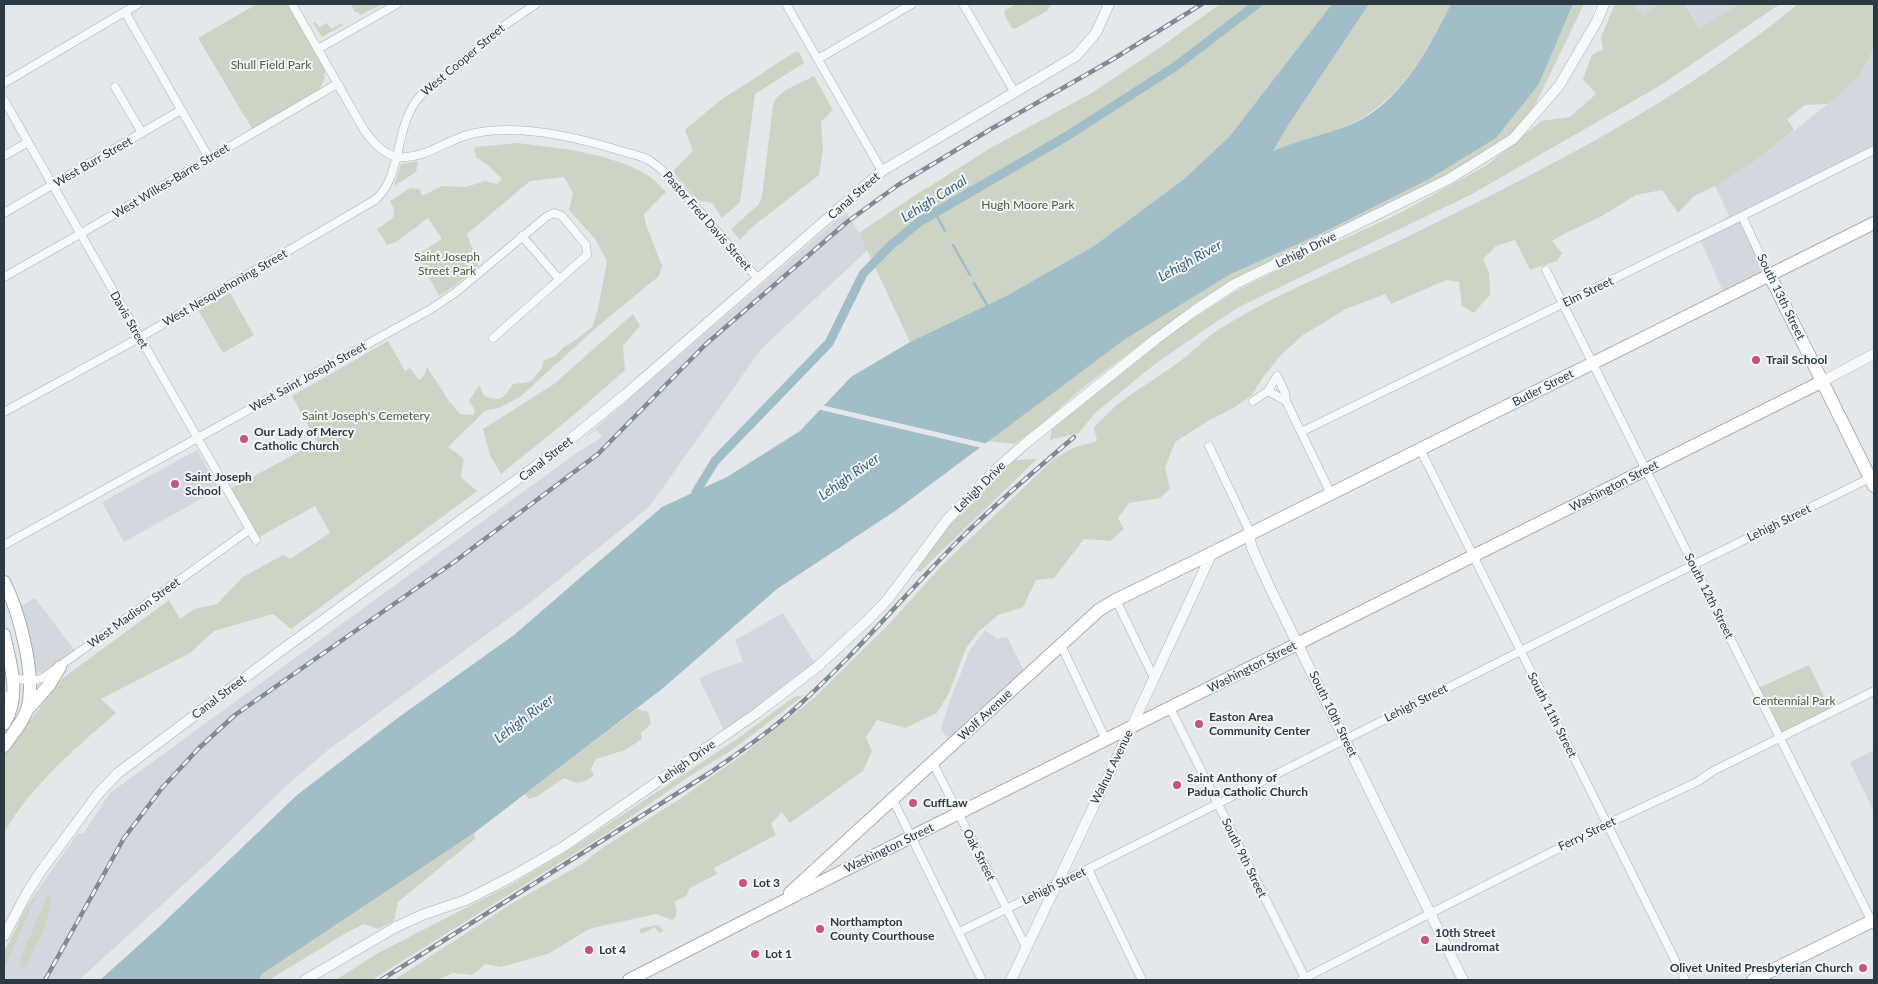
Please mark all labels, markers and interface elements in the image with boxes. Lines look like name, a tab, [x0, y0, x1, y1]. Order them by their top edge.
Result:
street label: West Cooper Street	[418, 21, 508, 99]
park label: Shull Field Park	[231, 58, 311, 72]
street label: West Burr Street	[51, 134, 135, 190]
street label: West Wilkes-Barre Street	[110, 140, 232, 222]
street label: Pastor Fred Davis Street	[660, 168, 754, 274]
street label: Canal Street	[825, 170, 883, 222]
water label: Lehigh Canal	[898, 172, 970, 226]
park label: Hugh Moore Park	[981, 198, 1075, 212]
street label: Lehigh Drive	[1273, 229, 1339, 271]
water label: Lehigh River	[1155, 237, 1225, 285]
street label: West Nesquehoning Street	[160, 246, 290, 330]
park label: Saint Joseph Street Park	[414, 250, 480, 278]
street label: South 13th Street	[1754, 252, 1808, 342]
street label: Elm Street	[1560, 274, 1616, 310]
street label: Davis Street	[107, 289, 151, 351]
street label: West Saint Joseph Street	[247, 339, 369, 415]
place label: Trail School	[1766, 353, 1827, 367]
marker: Trail School	[1750, 354, 1762, 366]
street label: Butler Street	[1510, 366, 1576, 410]
park label: Saint Joseph's Cemetery	[302, 409, 430, 423]
place label: Our Lady of Mercy Catholic Church	[254, 425, 354, 453]
marker: Our Lady of Mercy Catholic Church	[238, 433, 250, 445]
street label: Canal Street	[516, 434, 576, 484]
water label: Lehigh River	[815, 450, 883, 504]
street label: Washington Street	[1567, 457, 1661, 515]
street label: Lehigh Drive	[951, 458, 1009, 516]
place label: Saint Joseph School	[185, 470, 252, 498]
marker: Saint Joseph School	[169, 478, 181, 490]
street label: Lehigh Street	[1745, 501, 1813, 545]
street label: South 12th Street	[1681, 551, 1737, 641]
street label: West Madison Street	[85, 575, 183, 651]
street label: Washington Street	[1205, 638, 1299, 696]
street label: South 10th Street	[1306, 669, 1360, 759]
street label: South 11th Street	[1524, 670, 1580, 760]
street label: Canal Street	[189, 672, 249, 722]
street label: Lehigh Street	[1382, 681, 1450, 725]
street label: Wolf Avenue	[955, 686, 1015, 744]
water label: Lehigh River	[491, 691, 557, 747]
park label: Centennial Park	[1752, 694, 1836, 708]
place label: Easton Area Community Center	[1209, 710, 1310, 738]
marker: Easton Area Community Center	[1193, 718, 1205, 730]
street label: Walnut Avenue	[1088, 727, 1136, 807]
street label: Lehigh Drive	[656, 737, 718, 787]
place label: Saint Anthony of Padua Catholic Church	[1187, 771, 1308, 799]
marker: Saint Anthony of Padua Catholic Church	[1171, 779, 1183, 791]
place label: CuffLaw	[923, 796, 968, 810]
marker: CuffLaw	[907, 797, 919, 809]
street label: Ferry Street	[1556, 814, 1618, 854]
street label: South 9th Street	[1219, 816, 1269, 900]
street label: Washington Street	[842, 820, 936, 876]
street label: Oak Street	[960, 827, 998, 883]
street label: Lehigh Street	[1020, 864, 1088, 908]
place label: Lot 3	[753, 876, 780, 890]
marker: Lot 3	[737, 877, 749, 889]
place label: Northampton County Courthouse	[830, 915, 934, 943]
marker: Northampton County Courthouse	[814, 923, 826, 935]
place label: 10th Street Laundromat	[1435, 926, 1499, 954]
marker: 10th Street Laundromat	[1419, 934, 1431, 946]
place label: Lot 4	[599, 943, 626, 957]
marker: Lot 4	[583, 944, 595, 956]
place label: Lot 1	[765, 947, 792, 961]
marker: Lot 1	[749, 948, 761, 960]
place label: Olivet United Presbyterian Church	[1670, 961, 1853, 975]
marker: Olivet United Presbyterian Church	[1857, 962, 1869, 974]

